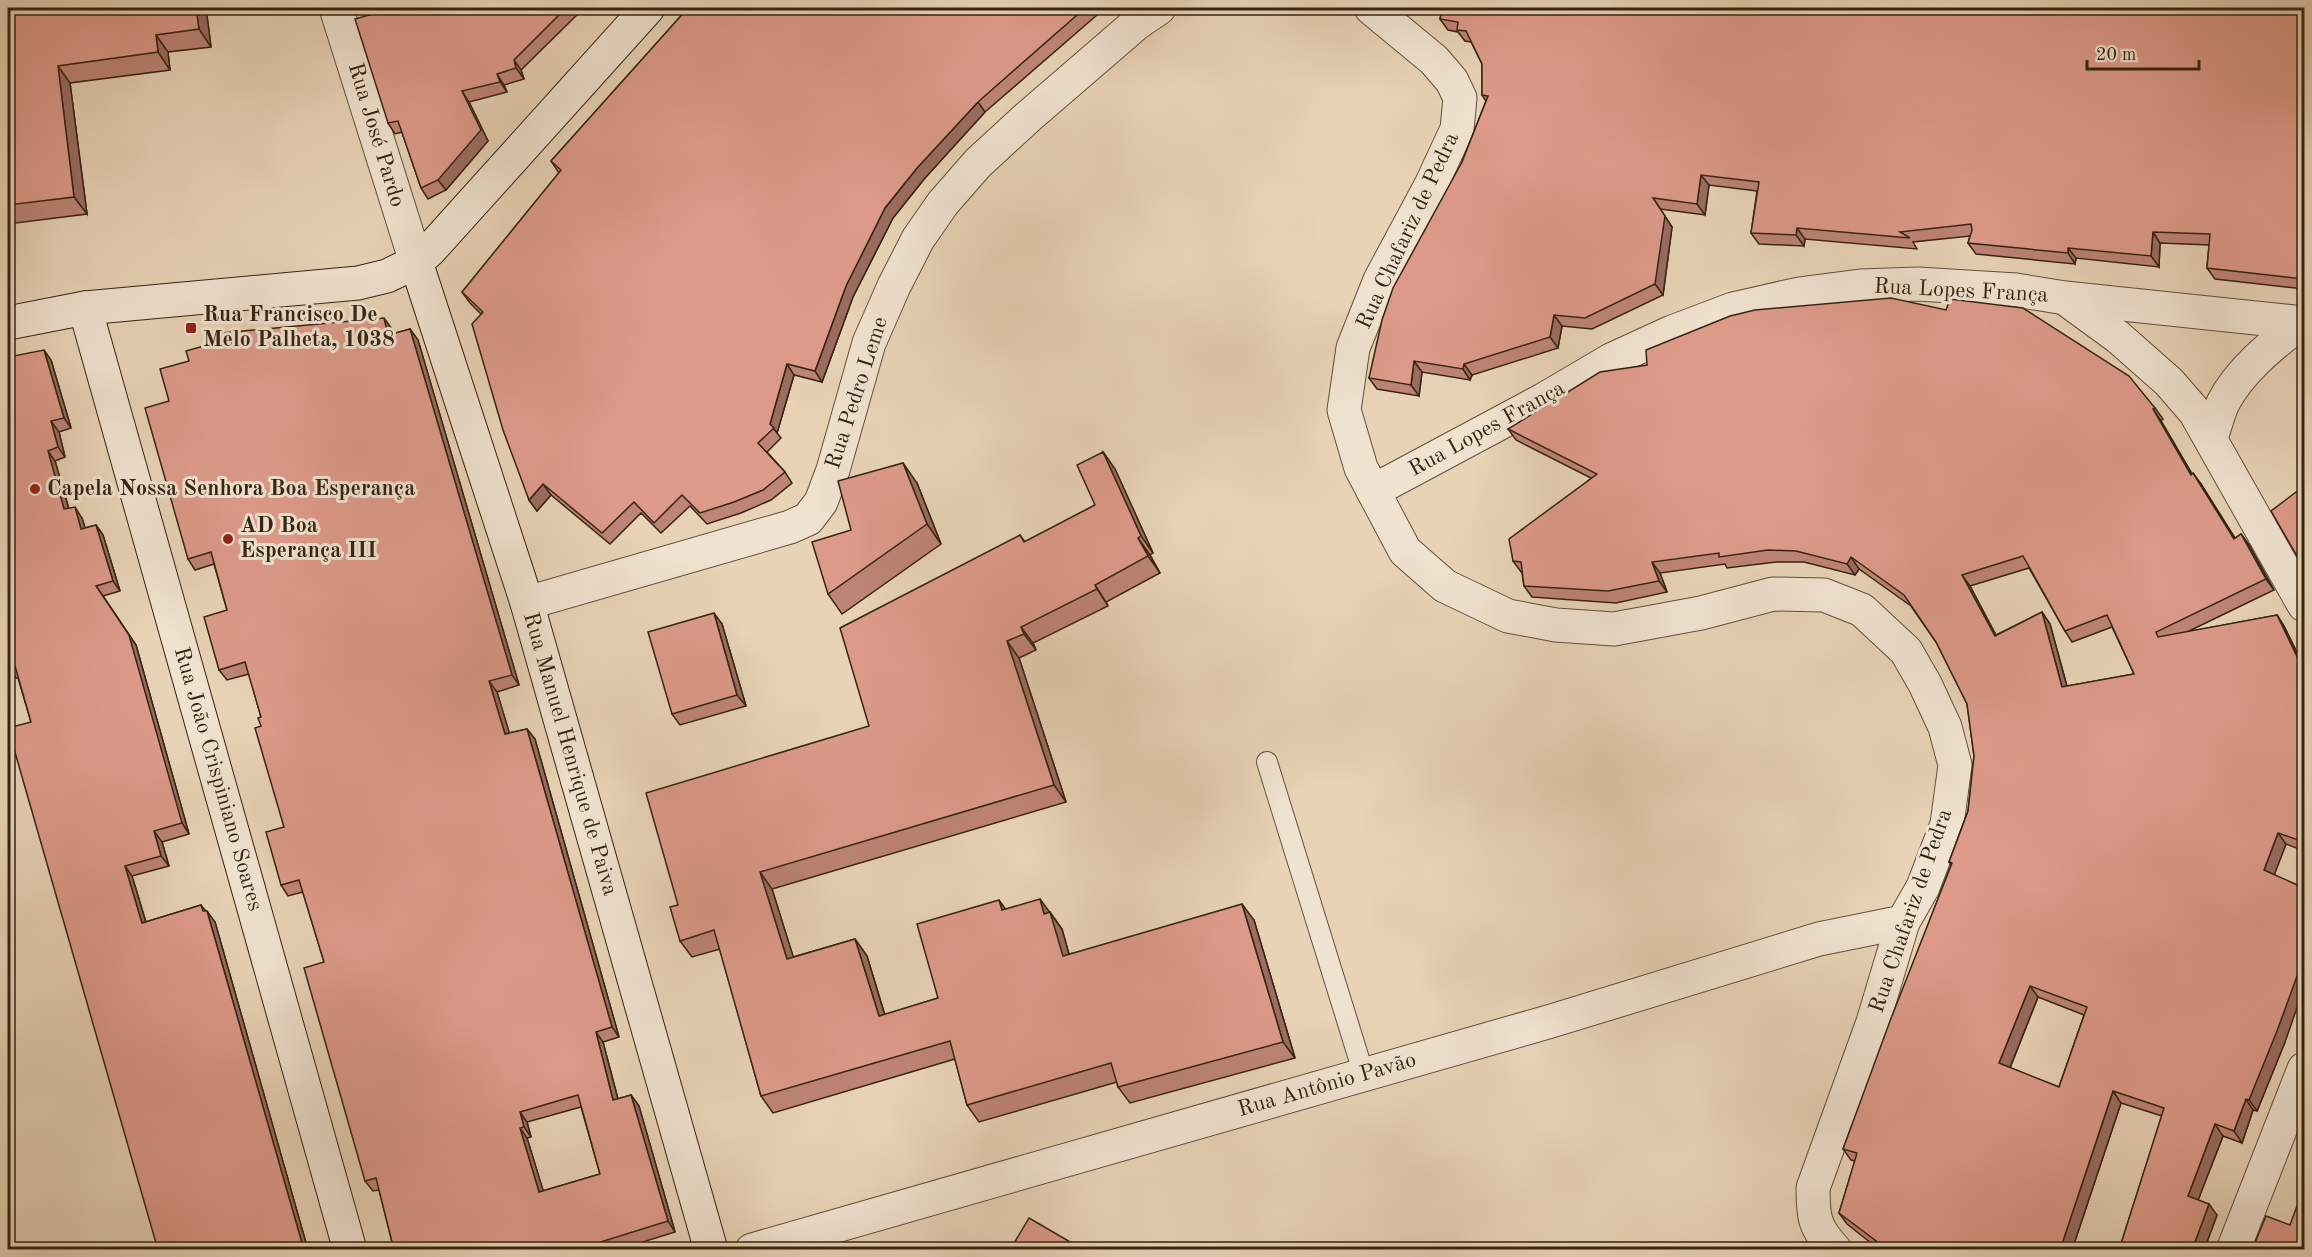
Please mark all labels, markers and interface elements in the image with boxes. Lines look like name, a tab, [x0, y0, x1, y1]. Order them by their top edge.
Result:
scale bar	[2087, 33, 2200, 71]
text: 20 m	[2096, 46, 2136, 64]
street label: Rua José Pardo	[344, 60, 408, 210]
street label: Rua Chafariz de Pedra	[1353, 129, 1463, 333]
street label: Rua Lopes França	[1873, 275, 2049, 307]
place label: Rua Francisco De Melo Palheta, 1038	[203, 304, 395, 351]
street label: Rua Pedro Leme	[822, 314, 892, 472]
marker: Rua Francisco De Melo Palheta, 1038	[184, 321, 198, 335]
street label: Rua Lopes França	[1405, 377, 1569, 481]
place label: Capela Nossa Senhora Boa Esperança	[47, 478, 415, 500]
marker: Capela Nossa Senhora Boa Esperança	[28, 482, 42, 496]
place label: AD Boa Esperança III	[240, 515, 377, 562]
marker: AD Boa Esperança III	[221, 532, 235, 546]
street label: Rua Manuel Henrique de Paiva	[519, 610, 621, 898]
street label: Rua João Crispiniano Soares	[170, 644, 266, 914]
street label: Rua Chafariz de Pedra	[1866, 806, 1956, 1016]
street label: Rua Antônio Pavão	[1235, 1049, 1419, 1121]

